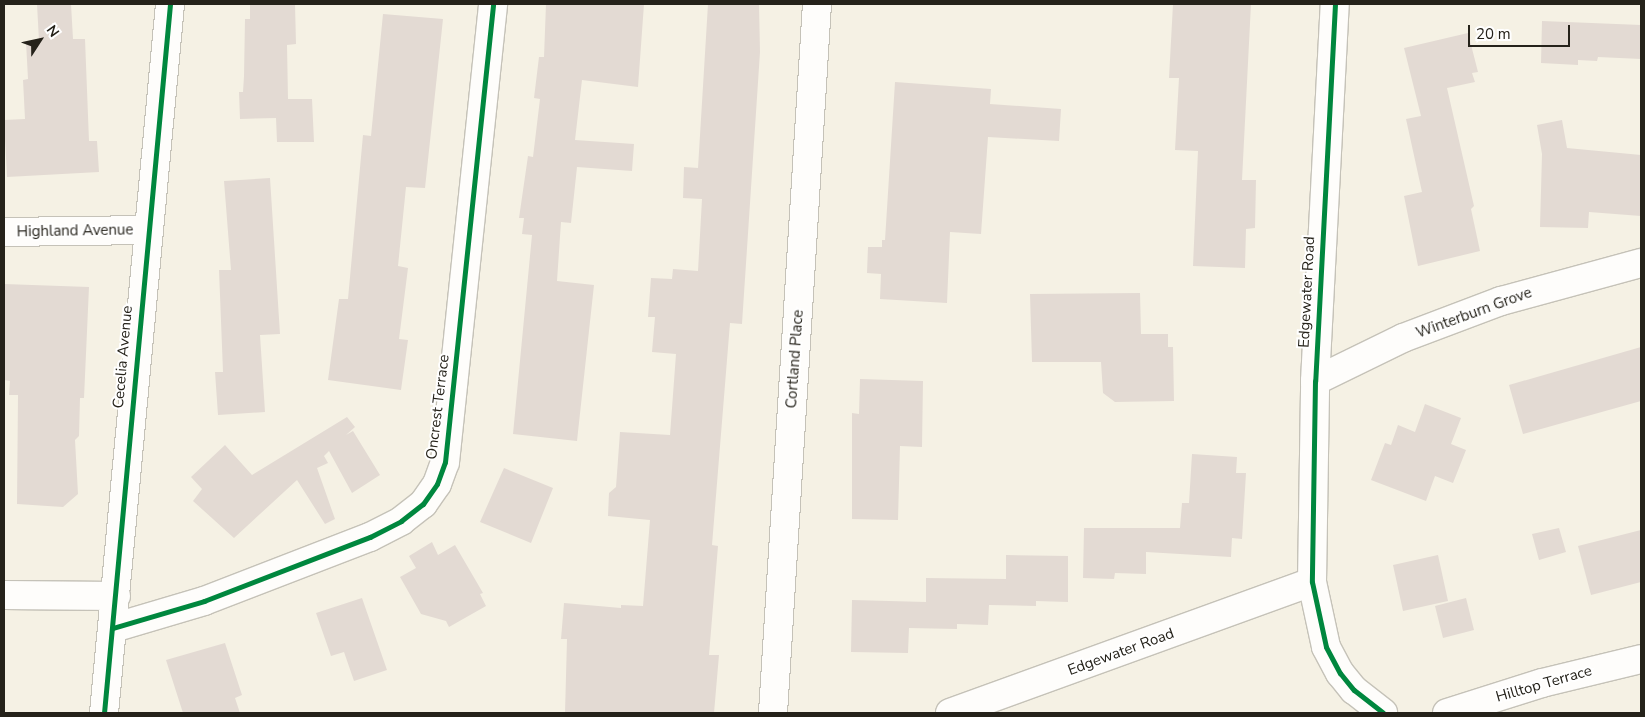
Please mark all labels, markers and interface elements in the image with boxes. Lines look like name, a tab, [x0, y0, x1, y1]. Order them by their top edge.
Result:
north arrow	[15, 15, 65, 65]
scale bar	[1470, 15, 1572, 47]
text: N	[42, 21, 63, 41]
text: 20 m	[1476, 24, 1511, 44]
street label: Highland Avenue	[16, 221, 134, 241]
street label: Edgewater Road	[1295, 236, 1319, 348]
street label: Winterburn Grove	[1414, 284, 1534, 342]
street label: Cecelia Avenue	[110, 305, 136, 409]
street label: Cortland Place	[783, 309, 807, 409]
street label: Oncrest Terrace	[423, 353, 453, 461]
street label: Edgewater Road	[1065, 624, 1177, 680]
street label: Hilltop Terrace	[1494, 662, 1594, 706]

